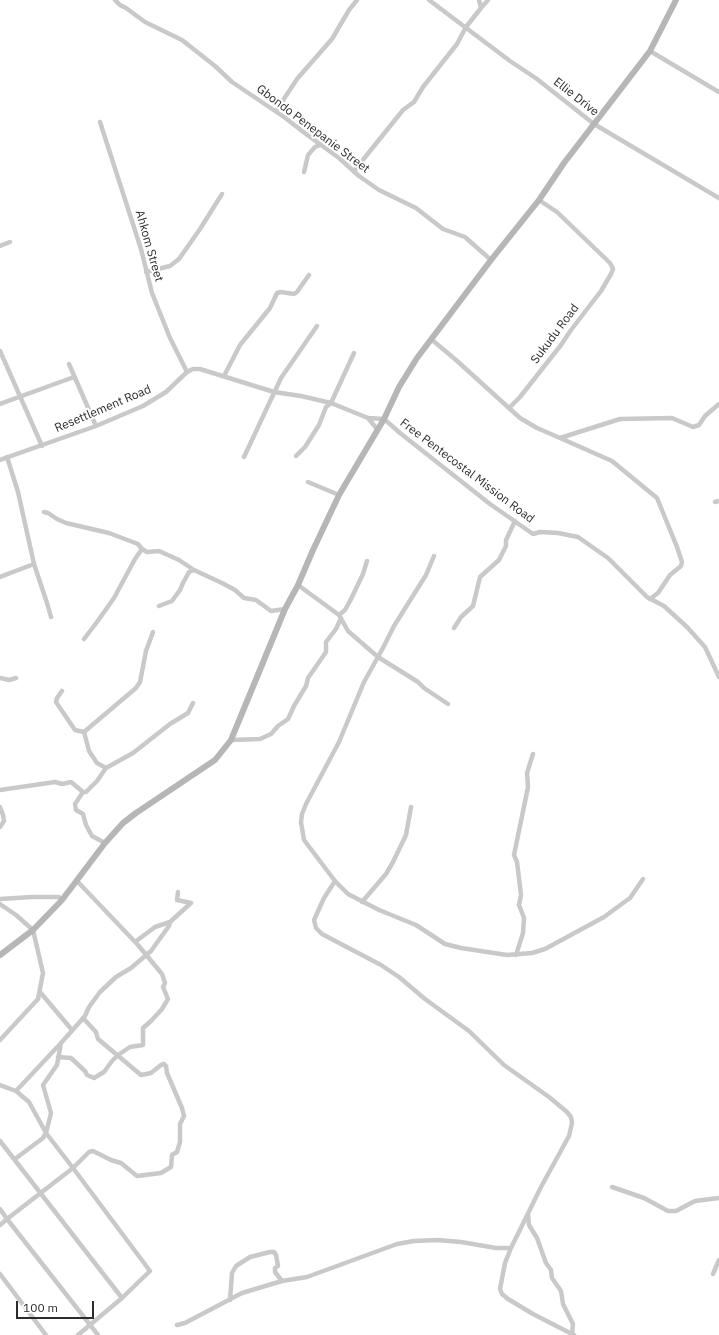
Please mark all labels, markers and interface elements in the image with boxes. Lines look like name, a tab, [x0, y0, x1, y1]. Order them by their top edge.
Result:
street label: Ellie Drive	[550, 75, 602, 119]
street label: Gbondo Penepanie Street	[254, 82, 372, 176]
street label: Ahkom Street	[132, 209, 166, 283]
street label: Sukudu Road	[528, 301, 582, 367]
street label: Resettlement Road	[53, 382, 153, 436]
street label: Free Pentecostal Mission Road	[397, 416, 537, 526]
scale bar	[18, 1293, 96, 1319]
text: 100 m	[23, 1300, 58, 1315]

